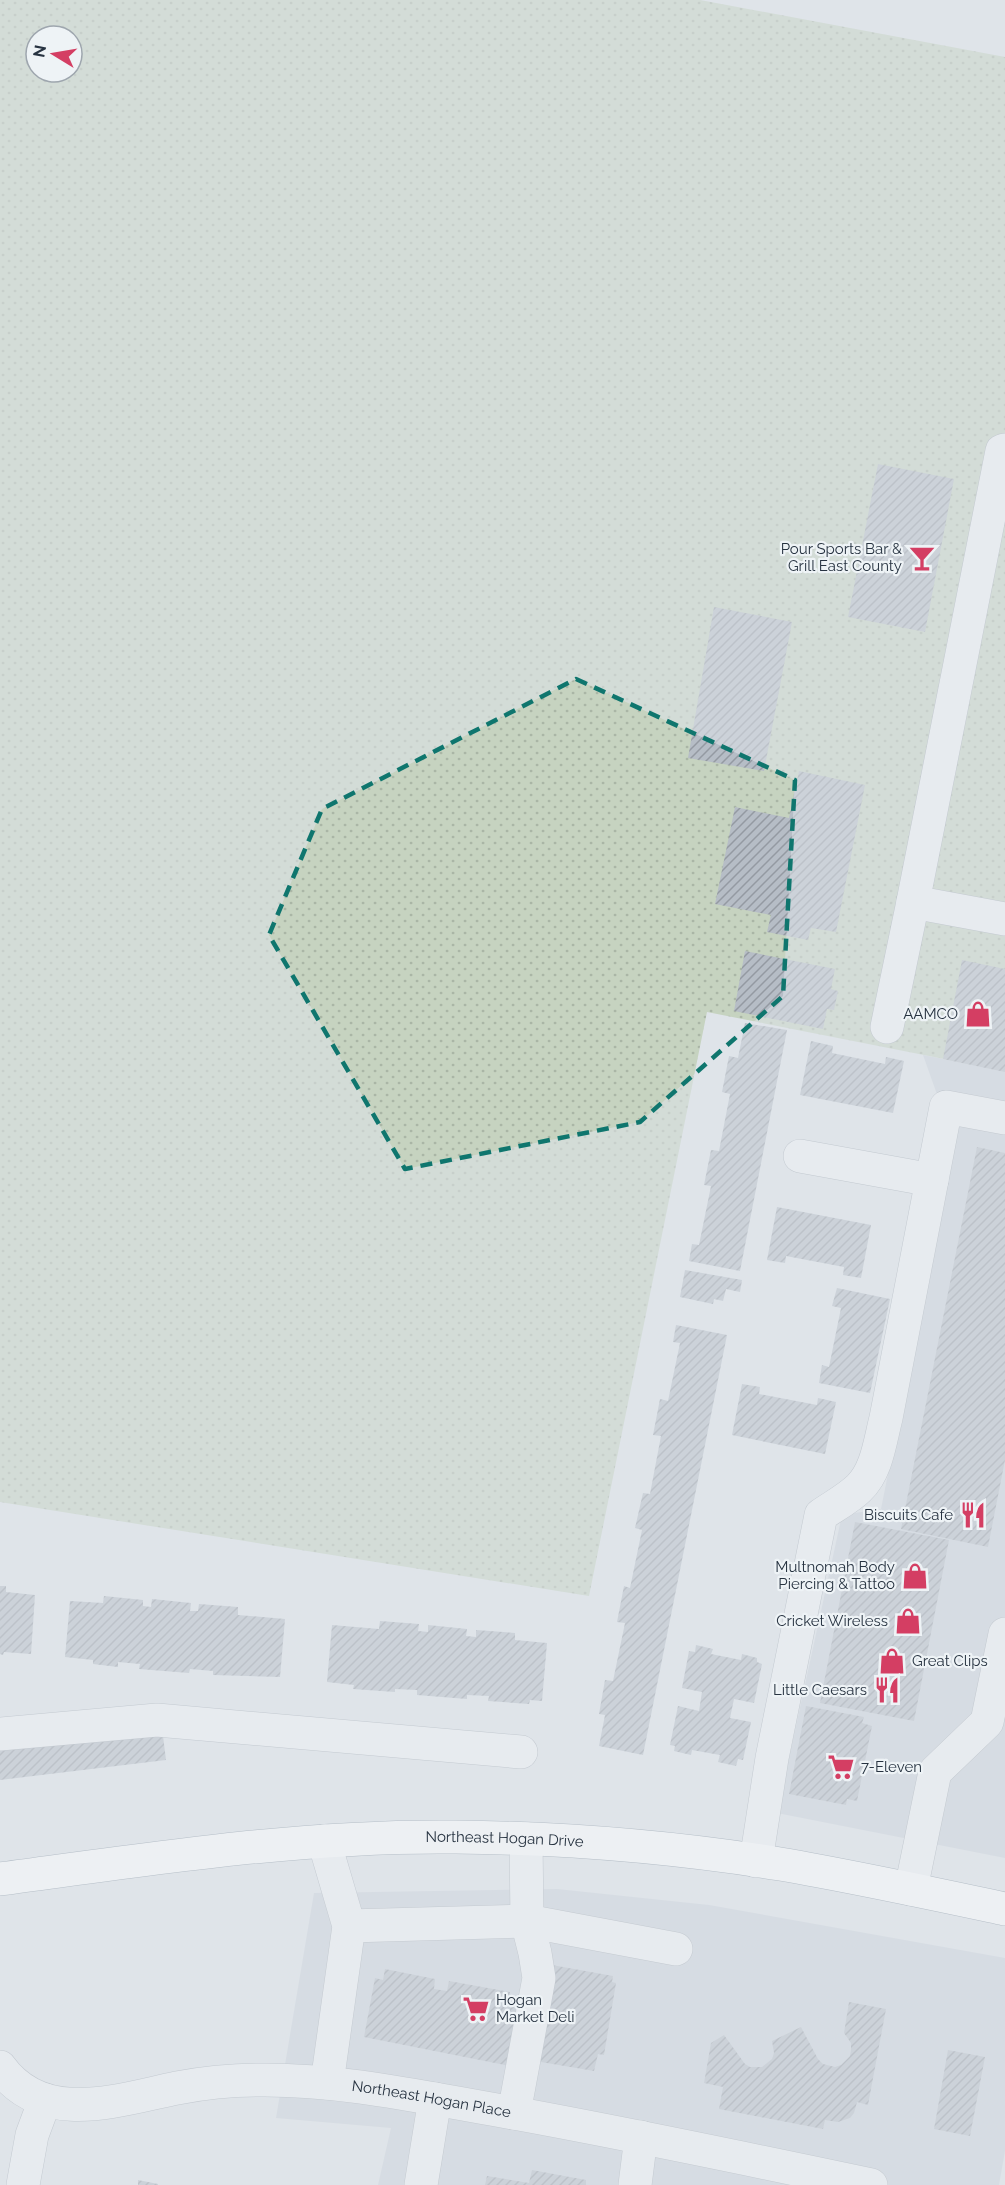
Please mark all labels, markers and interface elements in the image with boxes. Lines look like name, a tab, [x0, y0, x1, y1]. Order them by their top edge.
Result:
north arrow	[24, 24, 84, 84]
text: N	[29, 43, 50, 59]
place label: Pour Sports Bar & Grill East County	[781, 540, 902, 575]
bar icon: Pour Sports Bar & Grill East County	[907, 543, 937, 573]
shop icon: AAMCO	[963, 999, 993, 1029]
place label: AAMCO	[903, 1005, 958, 1023]
restaurant icon: Biscuits Cafe	[958, 1500, 988, 1530]
place label: Biscuits Cafe	[864, 1506, 953, 1524]
place label: Multnomah Body Piercing & Tattoo	[775, 1558, 895, 1593]
shop icon: Multnomah Body Piercing & Tattoo	[900, 1561, 930, 1591]
shop icon: Cricket Wireless	[893, 1606, 923, 1636]
place label: Cricket Wireless	[776, 1612, 888, 1630]
shop icon: Great Clips	[877, 1646, 907, 1676]
place label: Great Clips	[912, 1652, 988, 1670]
restaurant icon: Little Caesars	[872, 1675, 902, 1705]
place label: Little Caesars	[773, 1681, 867, 1699]
supermarket icon: 7-Eleven	[826, 1752, 856, 1782]
place label: 7-Eleven	[861, 1758, 922, 1776]
street label: Northeast Hogan Drive	[425, 1828, 584, 1851]
place label: Hogan Market Deli	[496, 1991, 575, 2026]
supermarket icon: Hogan Market Deli	[461, 1994, 491, 2024]
street label: Northeast Hogan Place	[351, 2077, 513, 2121]

